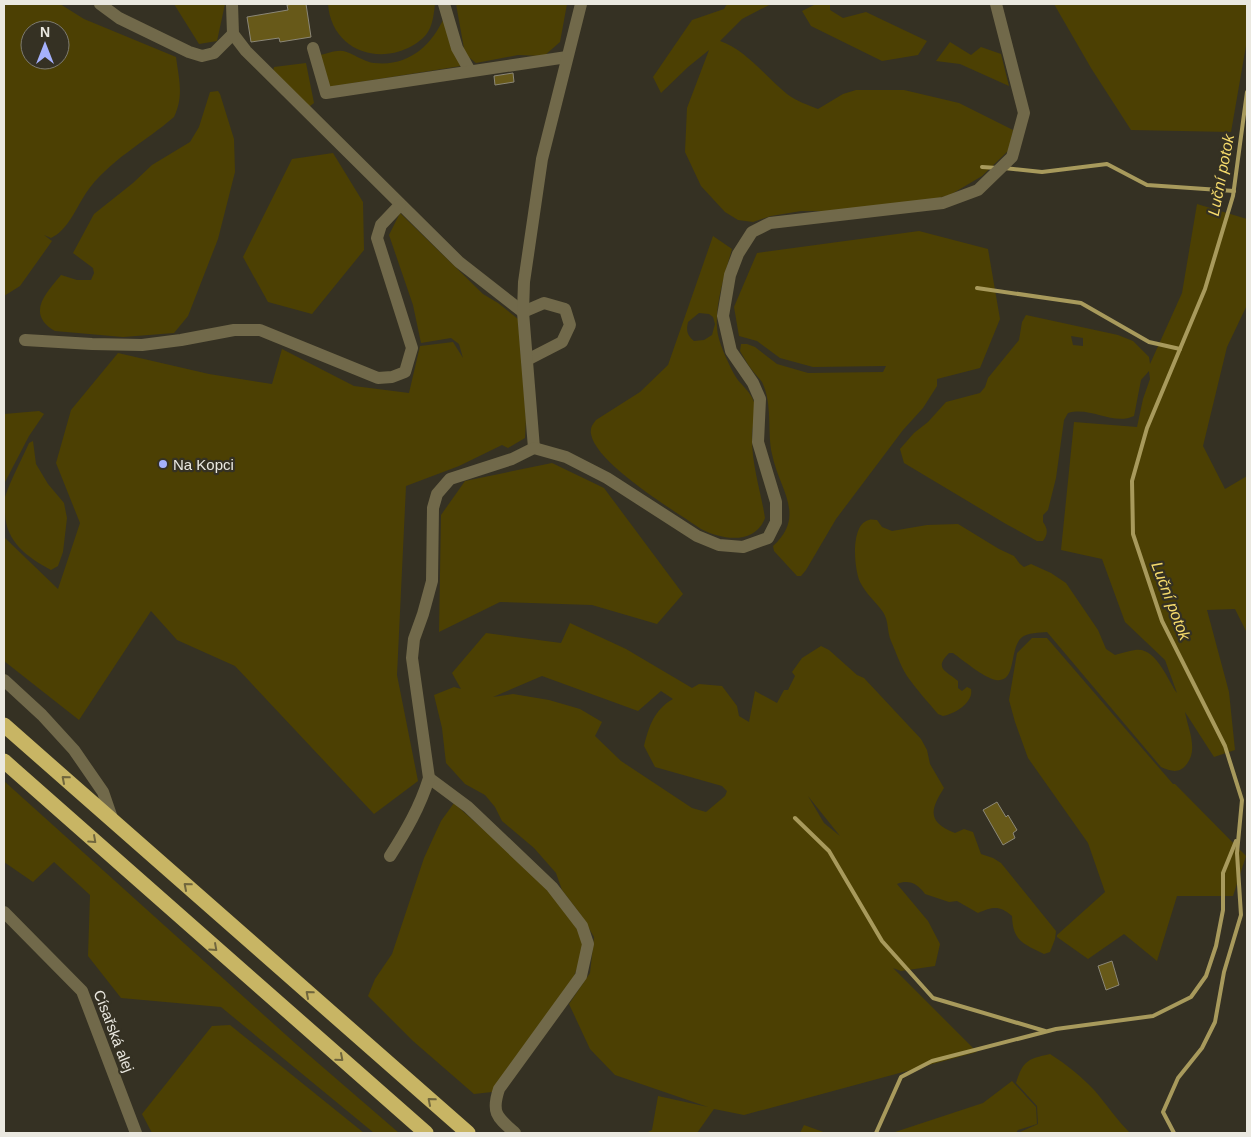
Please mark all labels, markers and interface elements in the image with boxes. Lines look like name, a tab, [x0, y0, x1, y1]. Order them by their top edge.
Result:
north arrow	[20, 20, 70, 70]
text: N	[40, 24, 50, 40]
water label: Luční potok	[1205, 132, 1237, 217]
place label: Na Kopci	[173, 456, 234, 473]
marker: Na Kopci	[157, 458, 169, 470]
water label: Luční potok	[1148, 559, 1194, 644]
one-way arrow	[62, 776, 71, 785]
one-way arrow	[87, 834, 96, 843]
one-way arrow	[184, 883, 193, 892]
one-way arrow	[209, 942, 218, 951]
street label: Císařská alej	[91, 987, 137, 1075]
one-way arrow	[306, 990, 315, 999]
one-way arrow	[334, 1052, 343, 1061]
one-way arrow	[428, 1098, 437, 1107]

